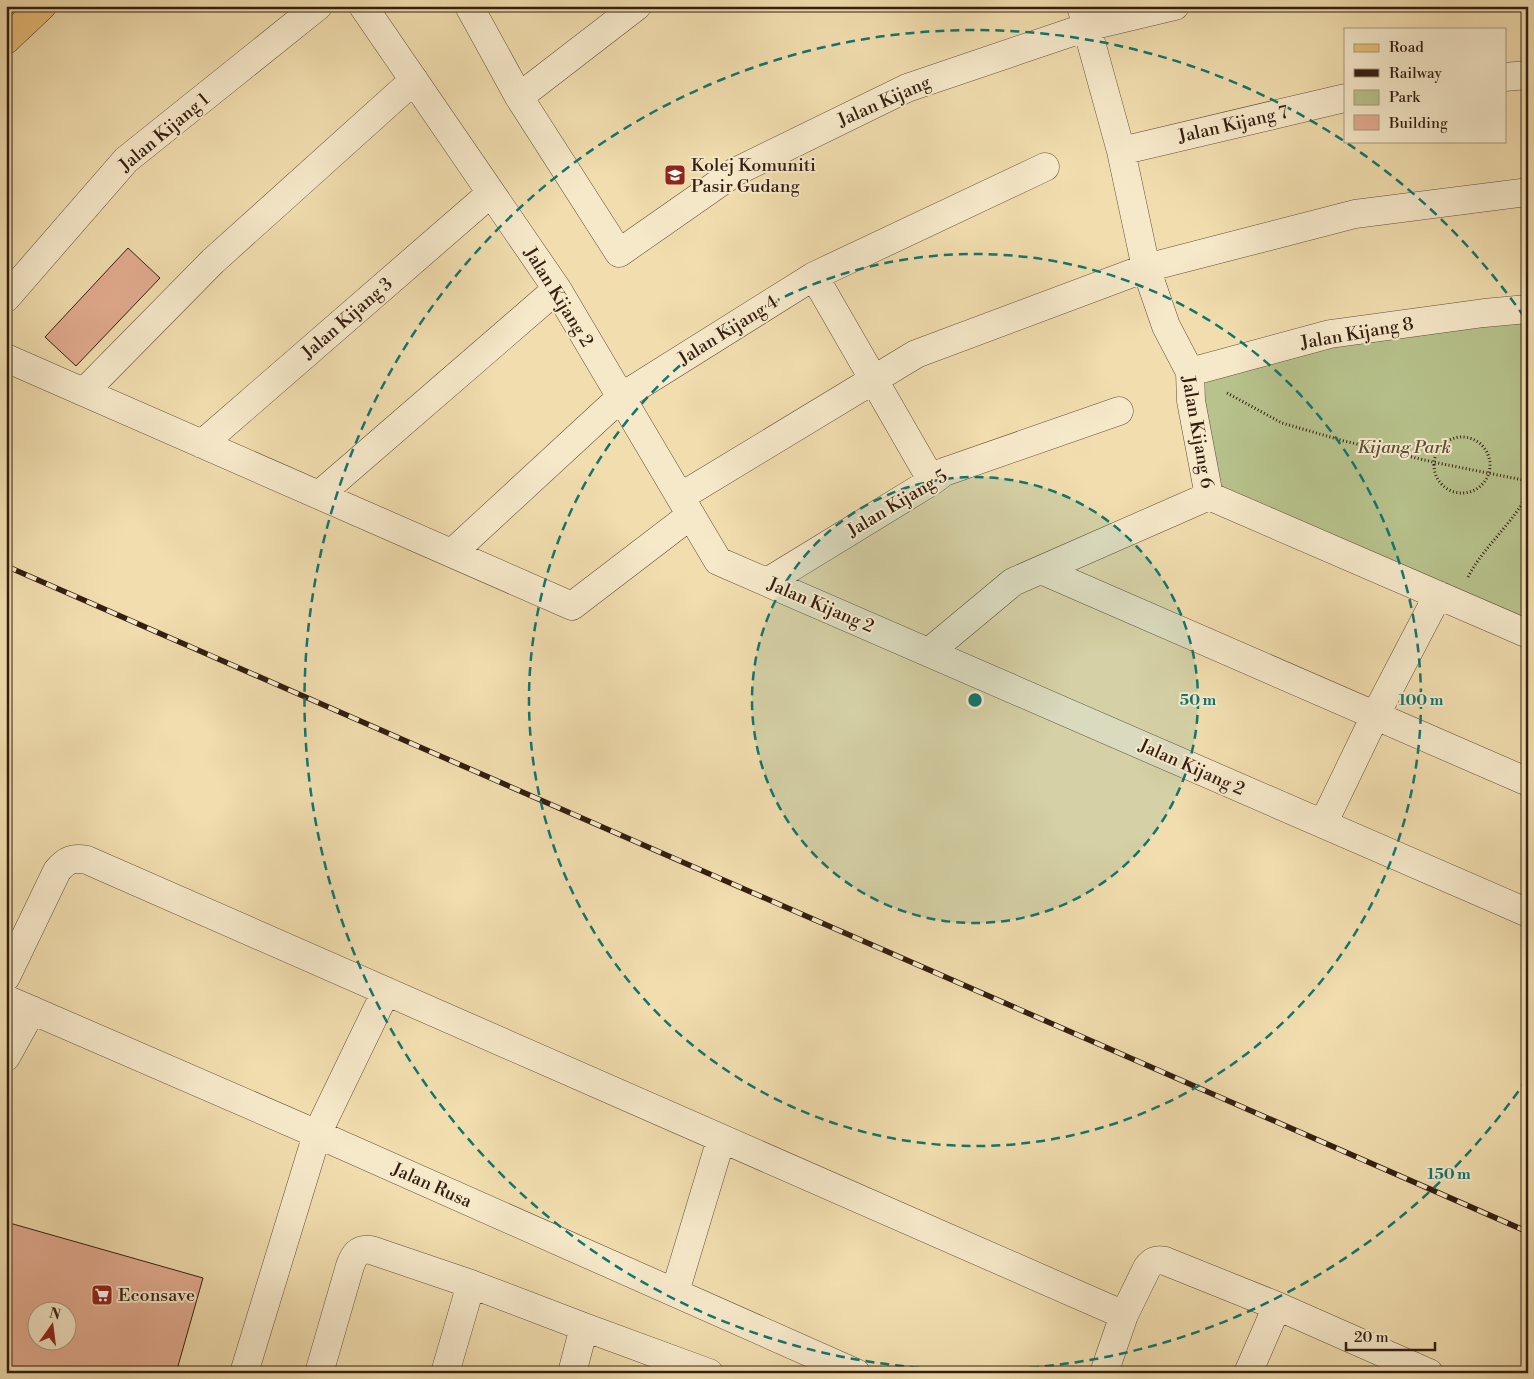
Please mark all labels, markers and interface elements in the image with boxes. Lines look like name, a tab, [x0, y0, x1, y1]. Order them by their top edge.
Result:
legend	[1344, 28, 1506, 142]
text: Road	[1389, 38, 1424, 57]
text: Railway	[1389, 64, 1443, 83]
street label: Jalan Kijang	[833, 70, 935, 133]
street label: Jalan Kijang 1	[114, 88, 214, 177]
text: Park	[1389, 88, 1421, 107]
street label: Jalan Kijang 7	[1175, 101, 1290, 149]
text: Building	[1388, 114, 1448, 133]
place label: Kolej Komuniti Pasir Gudang	[691, 154, 816, 198]
school or university icon: Kolej Komuniti Pasir Gudang	[663, 163, 687, 187]
street label: Jalan Kijang 2	[518, 242, 598, 351]
street label: Jalan Kijang 3	[296, 273, 398, 365]
street label: Jalan Kijang 4	[673, 290, 783, 371]
street label: Jalan Kijang 8	[1298, 312, 1415, 355]
street label: Jalan Kijang 6	[1176, 373, 1219, 490]
park label: Kijang Park	[1357, 436, 1451, 459]
street label: Jalan Kijang 5	[842, 464, 952, 543]
street label: Jalan Kijang 2	[763, 572, 877, 638]
centre of rings	[966, 691, 984, 709]
text: 50 m	[1180, 691, 1216, 710]
text: 100 m	[1399, 691, 1444, 710]
street label: Jalan Kijang 2	[1134, 733, 1248, 801]
street label: Jalan Rusa	[387, 1157, 476, 1214]
text: 150 m	[1427, 1165, 1471, 1184]
supermarket icon: Econsave	[90, 1283, 114, 1307]
place label: Econsave	[118, 1284, 195, 1307]
north arrow	[28, 1302, 78, 1352]
text: N	[47, 1304, 62, 1324]
scale bar	[1346, 1319, 1435, 1351]
text: 20 m	[1354, 1328, 1389, 1347]

